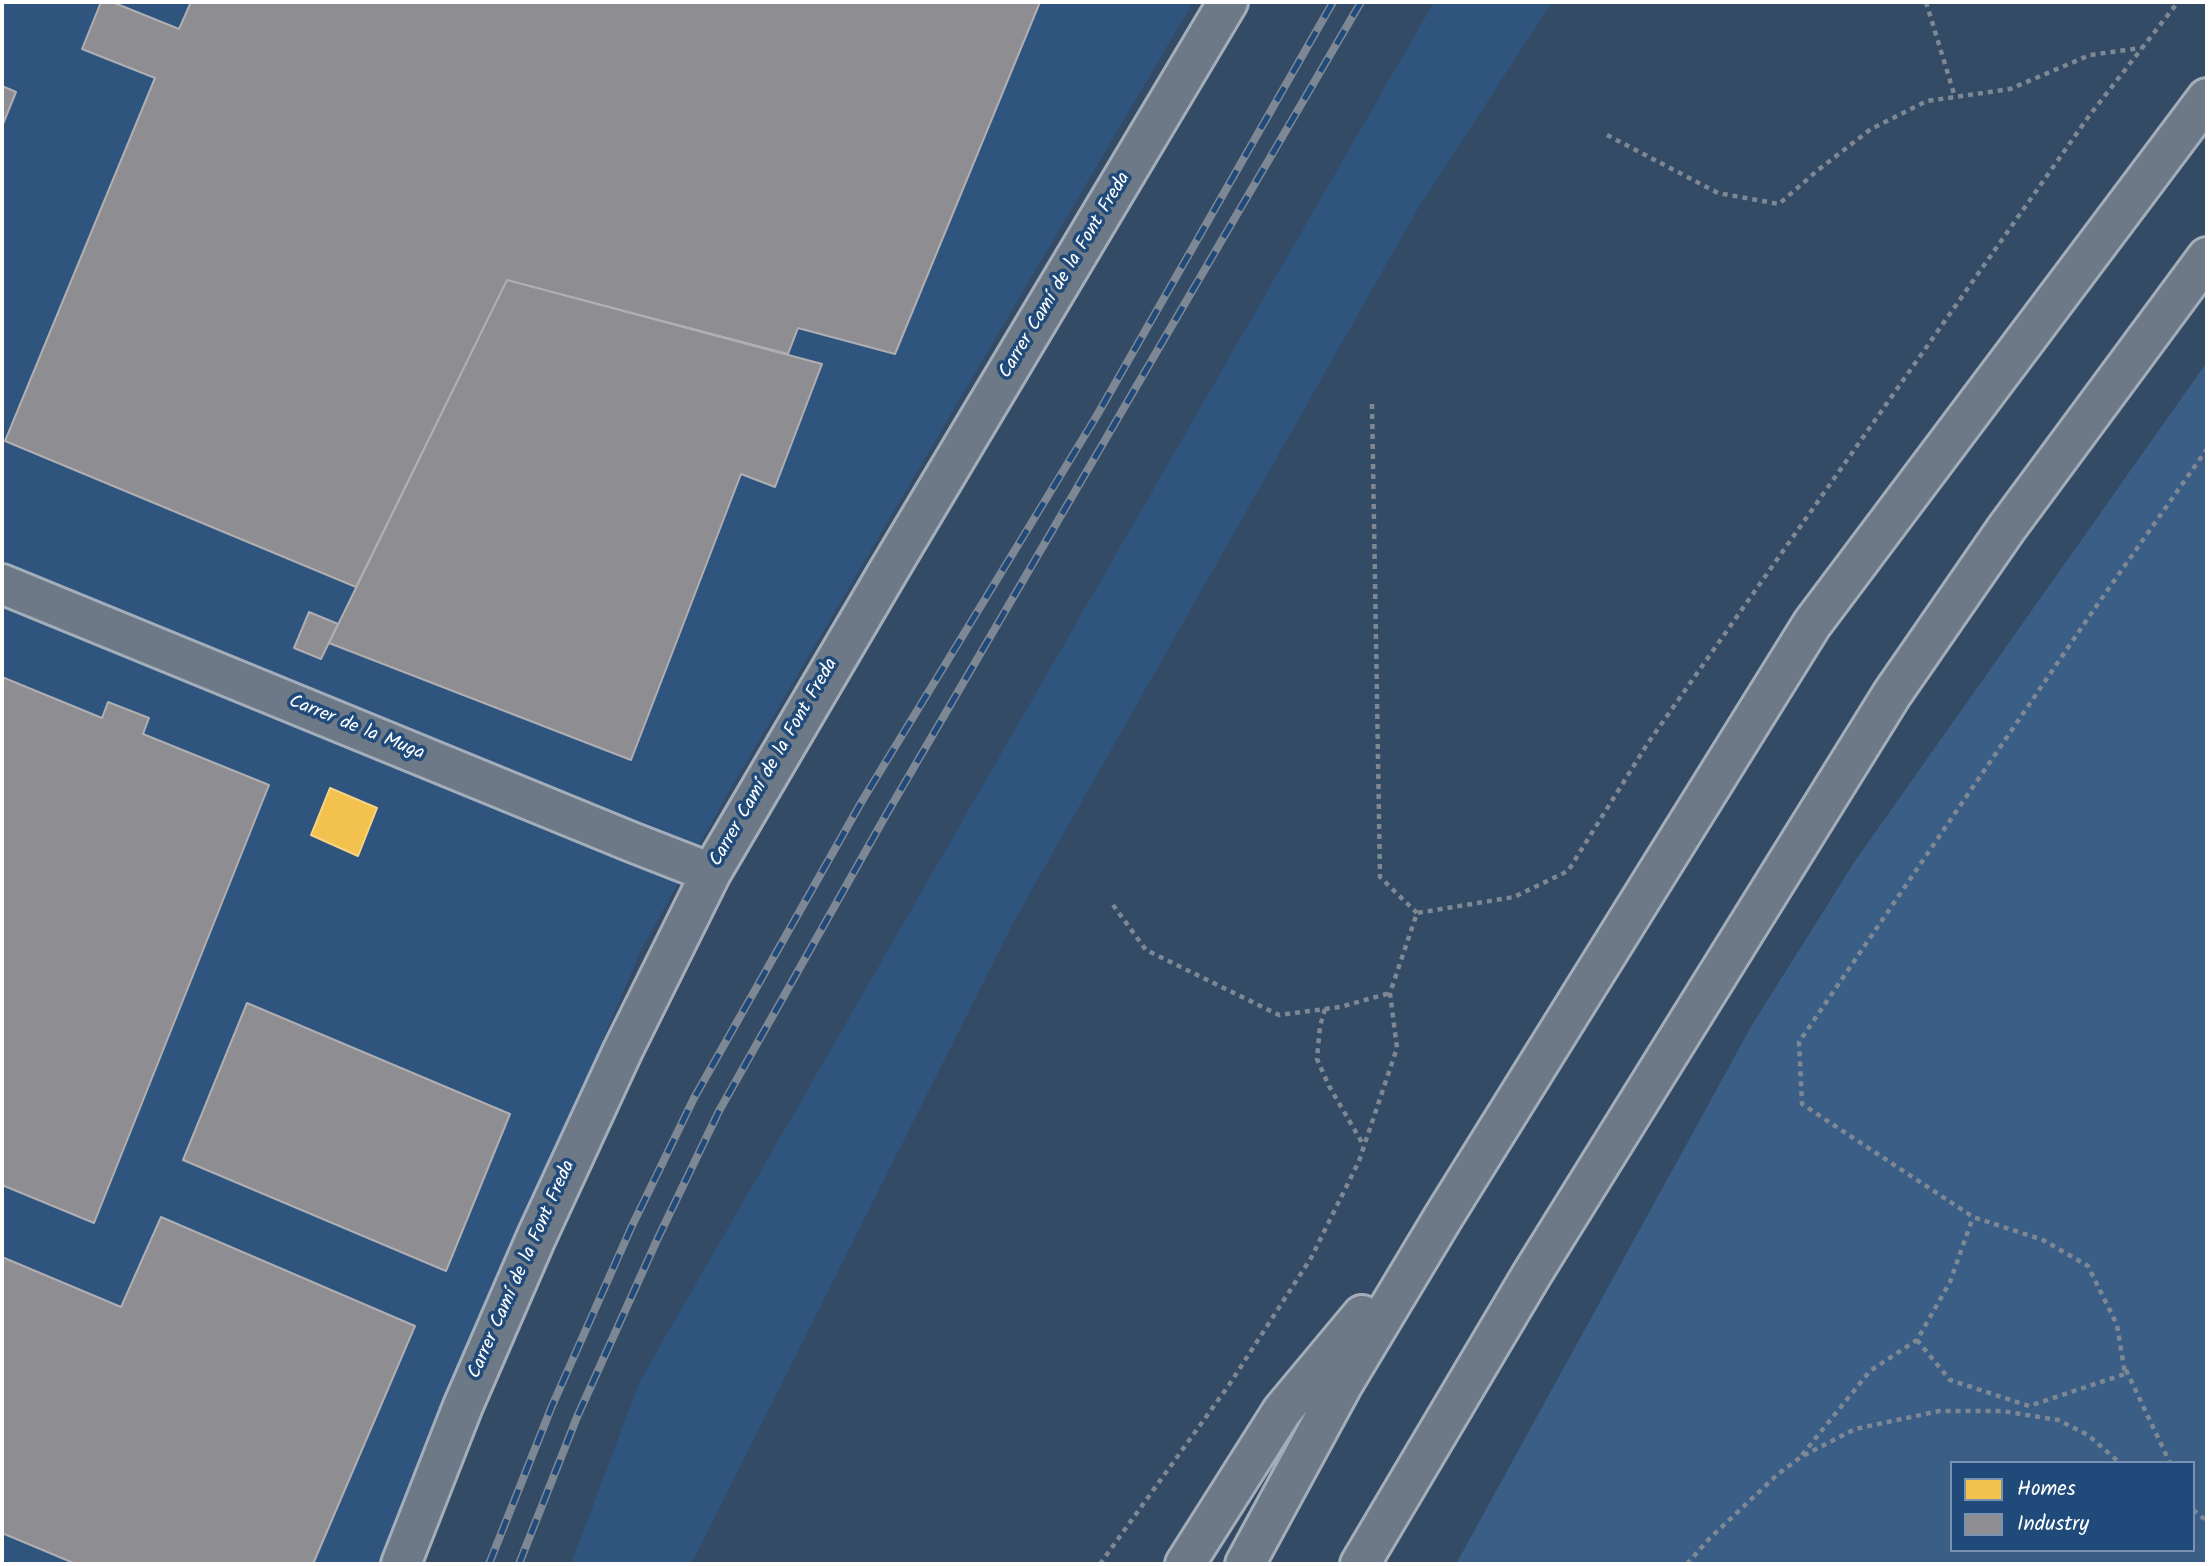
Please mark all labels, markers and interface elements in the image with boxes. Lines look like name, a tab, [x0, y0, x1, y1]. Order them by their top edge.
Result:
street label: Carrer Camí de la Font Freda	[995, 169, 1137, 383]
street label: Carrer Camí de la Font Freda	[706, 655, 844, 871]
street label: Carrer de la Muga	[285, 691, 427, 767]
street label: Carrer Camí de la Font Freda	[464, 1157, 582, 1383]
legend	[1950, 1461, 2195, 1552]
text: Homes	[2017, 1473, 2076, 1506]
text: Industry	[2017, 1508, 2089, 1541]

